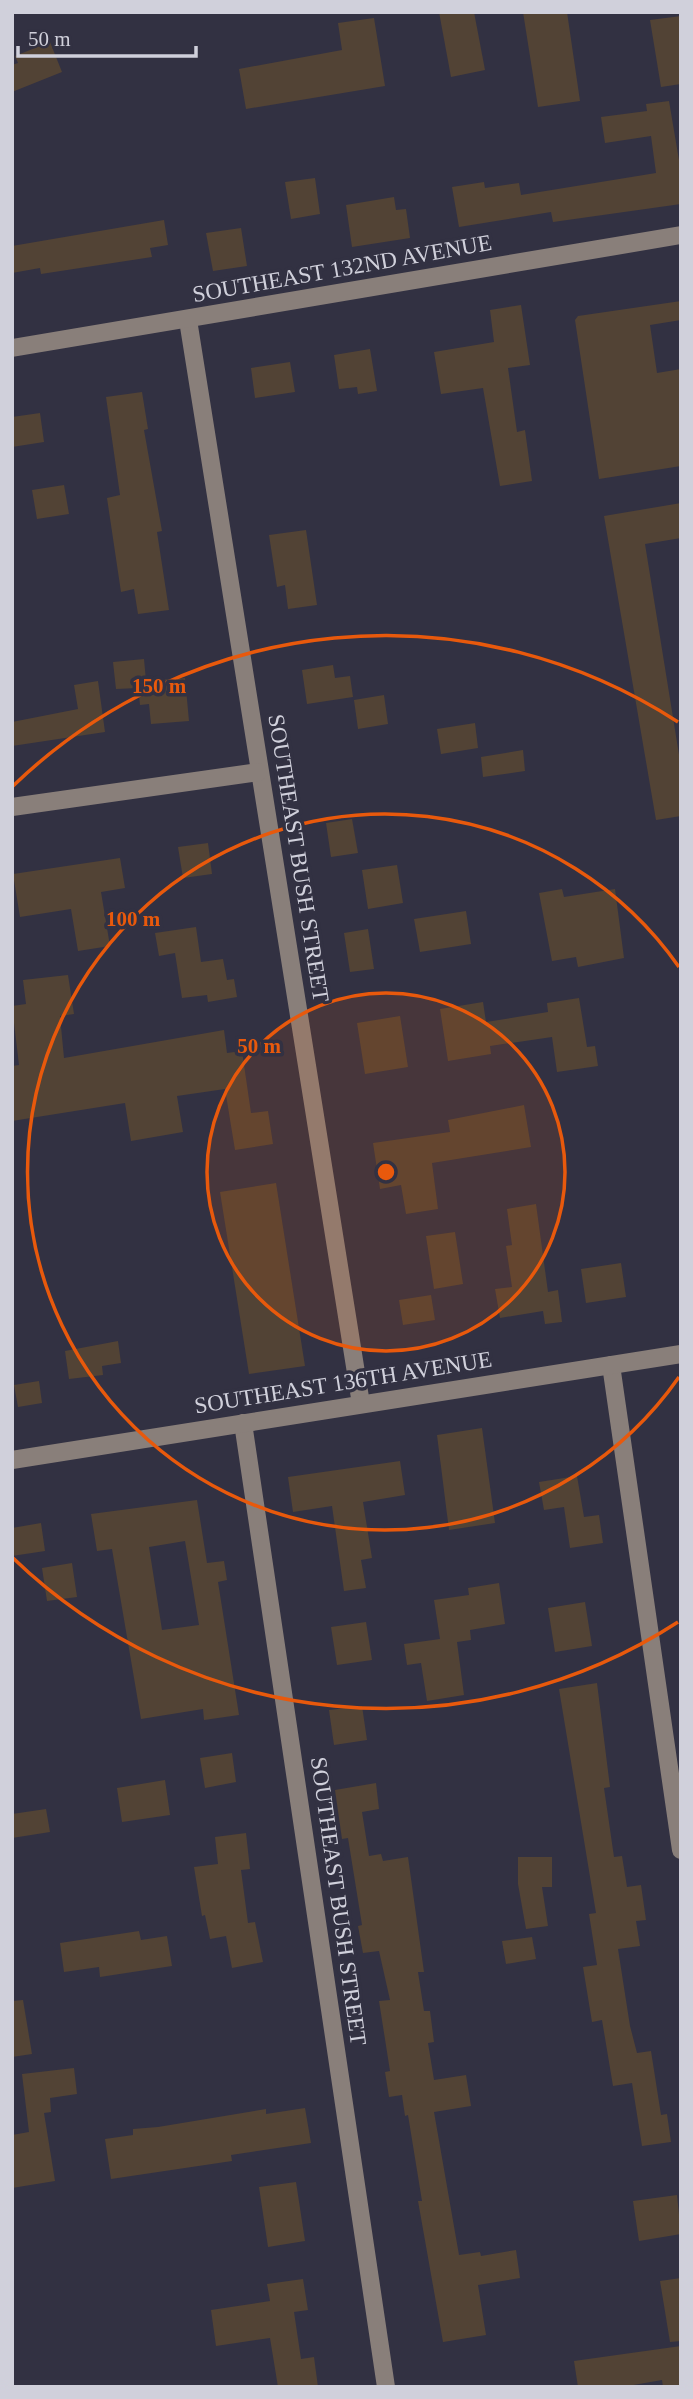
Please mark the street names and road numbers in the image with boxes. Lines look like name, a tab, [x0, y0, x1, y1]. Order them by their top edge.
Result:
street label: SOUTHEAST 132ND AVENUE	[191, 230, 494, 307]
street label: SOUTHEAST BUSH STREET	[263, 712, 334, 1004]
street label: SOUTHEAST 136TH AVENUE	[193, 1347, 494, 1418]
street label: SOUTHEAST BUSH STREET	[306, 1755, 371, 2047]

